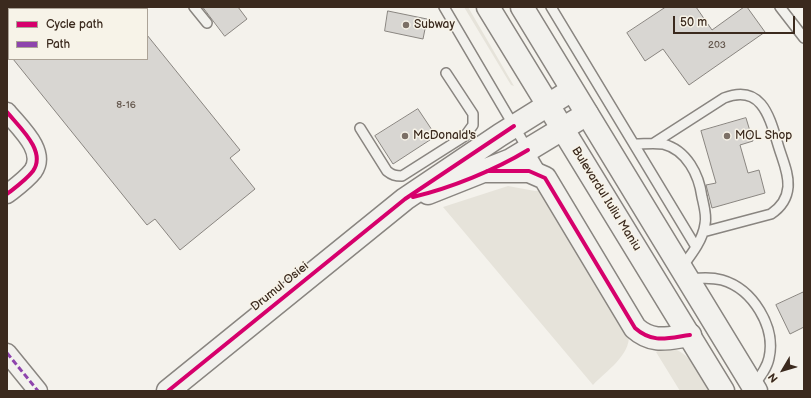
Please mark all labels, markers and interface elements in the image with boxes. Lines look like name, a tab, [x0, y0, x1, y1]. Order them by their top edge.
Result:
legend	[8, 8, 148, 60]
scale bar	[675, 8, 797, 34]
text: 50 m	[680, 15, 707, 30]
text: Cycle path	[46, 17, 103, 32]
place label: Subway	[414, 18, 455, 32]
marker: Subway	[401, 20, 411, 30]
text: Path	[46, 37, 70, 52]
house number: 203	[708, 39, 726, 51]
house number: 8-16	[116, 99, 136, 111]
place label: McDonald's	[413, 129, 476, 143]
place label: MOL Shop	[735, 129, 792, 143]
marker: McDonald's	[400, 131, 410, 141]
marker: MOL Shop	[722, 131, 732, 141]
street label: Bulevardul Iuliu Maniu	[568, 144, 644, 254]
street label: Drumul Osiei	[248, 259, 312, 315]
north arrow	[763, 350, 803, 390]
text: N	[765, 370, 781, 385]

